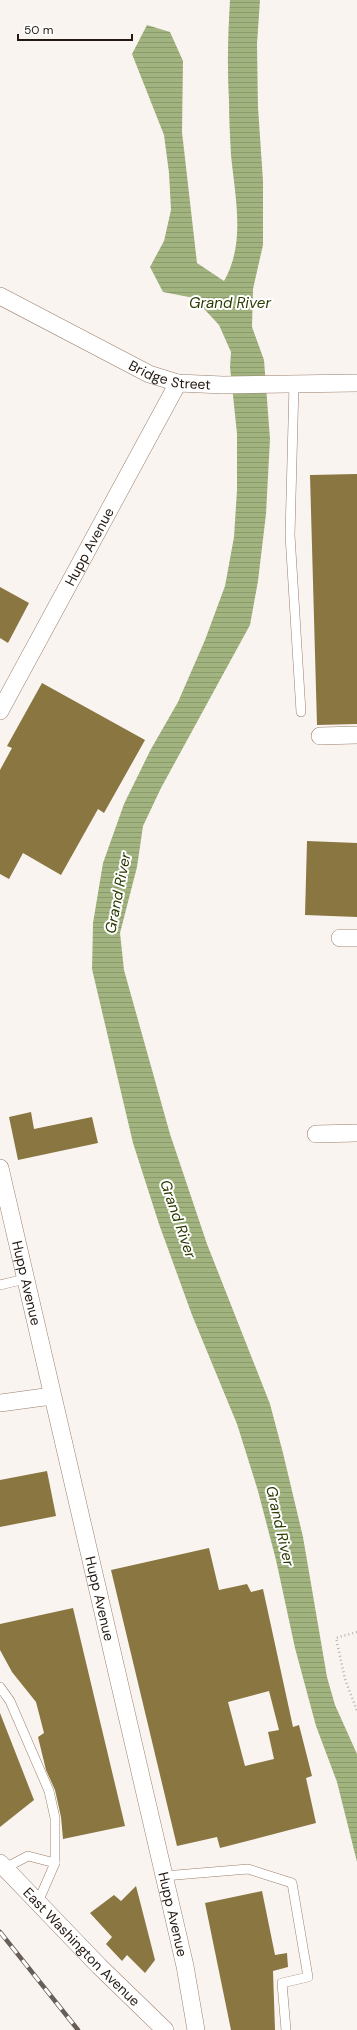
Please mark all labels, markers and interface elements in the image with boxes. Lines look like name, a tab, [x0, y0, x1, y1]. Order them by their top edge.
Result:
scale bar	[18, 16, 132, 42]
text: 50 m	[24, 22, 53, 38]
water label: Grand River	[189, 293, 271, 313]
street label: Bridge Street	[126, 356, 211, 393]
street label: Hupp Avenue	[61, 504, 118, 589]
water label: Grand River	[100, 850, 136, 935]
water label: Grand River	[155, 1177, 201, 1261]
street label: Hupp Avenue	[8, 1239, 45, 1327]
water label: Grand River	[261, 1484, 299, 1569]
street label: Hupp Avenue	[81, 1554, 118, 1643]
street label: Hupp Avenue	[154, 1870, 192, 1958]
street label: East Washington Avenue	[19, 1884, 144, 2010]

